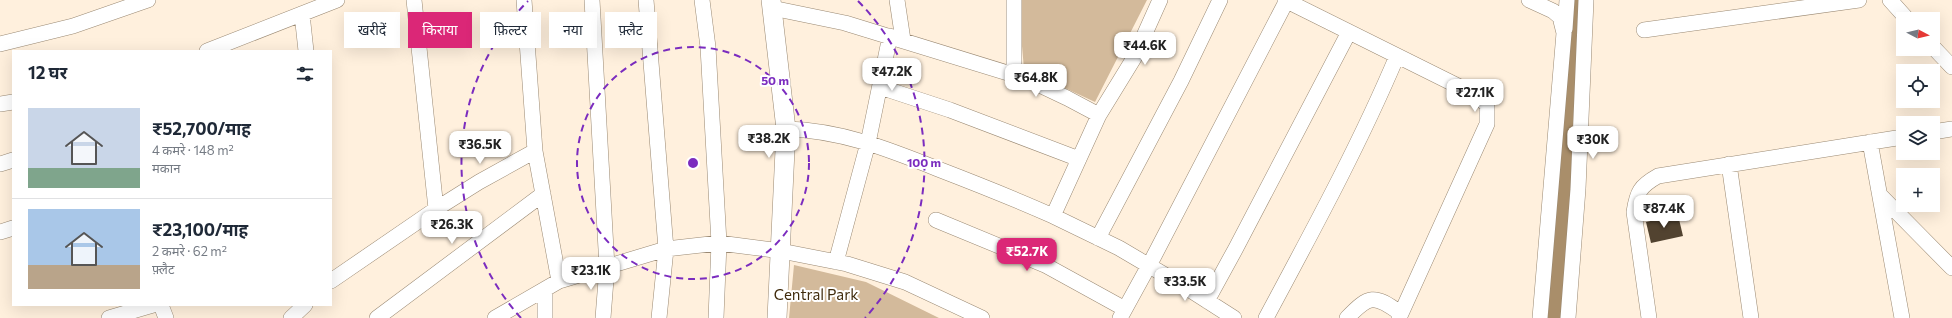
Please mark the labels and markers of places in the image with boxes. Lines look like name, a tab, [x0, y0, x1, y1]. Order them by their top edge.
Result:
pin: ₹44.6K	[1112, 32, 1178, 66]
pin: ₹47.2K	[859, 58, 925, 92]
pin: ₹64.8K	[1003, 64, 1069, 98]
pin: ₹27.1K	[1442, 79, 1508, 113]
pin: ₹38.2K	[736, 125, 802, 159]
pin: ₹30K	[1569, 126, 1617, 160]
pin: ₹36.5K	[447, 131, 513, 165]
centre of rings	[686, 156, 700, 170]
pin: ₹87.4K	[1631, 195, 1697, 229]
pin: ₹26.3K	[419, 211, 485, 245]
pin: ₹52.7K	[994, 238, 1060, 272]
pin: ₹23.1K	[558, 257, 624, 291]
pin: ₹33.5K	[1152, 268, 1218, 302]

